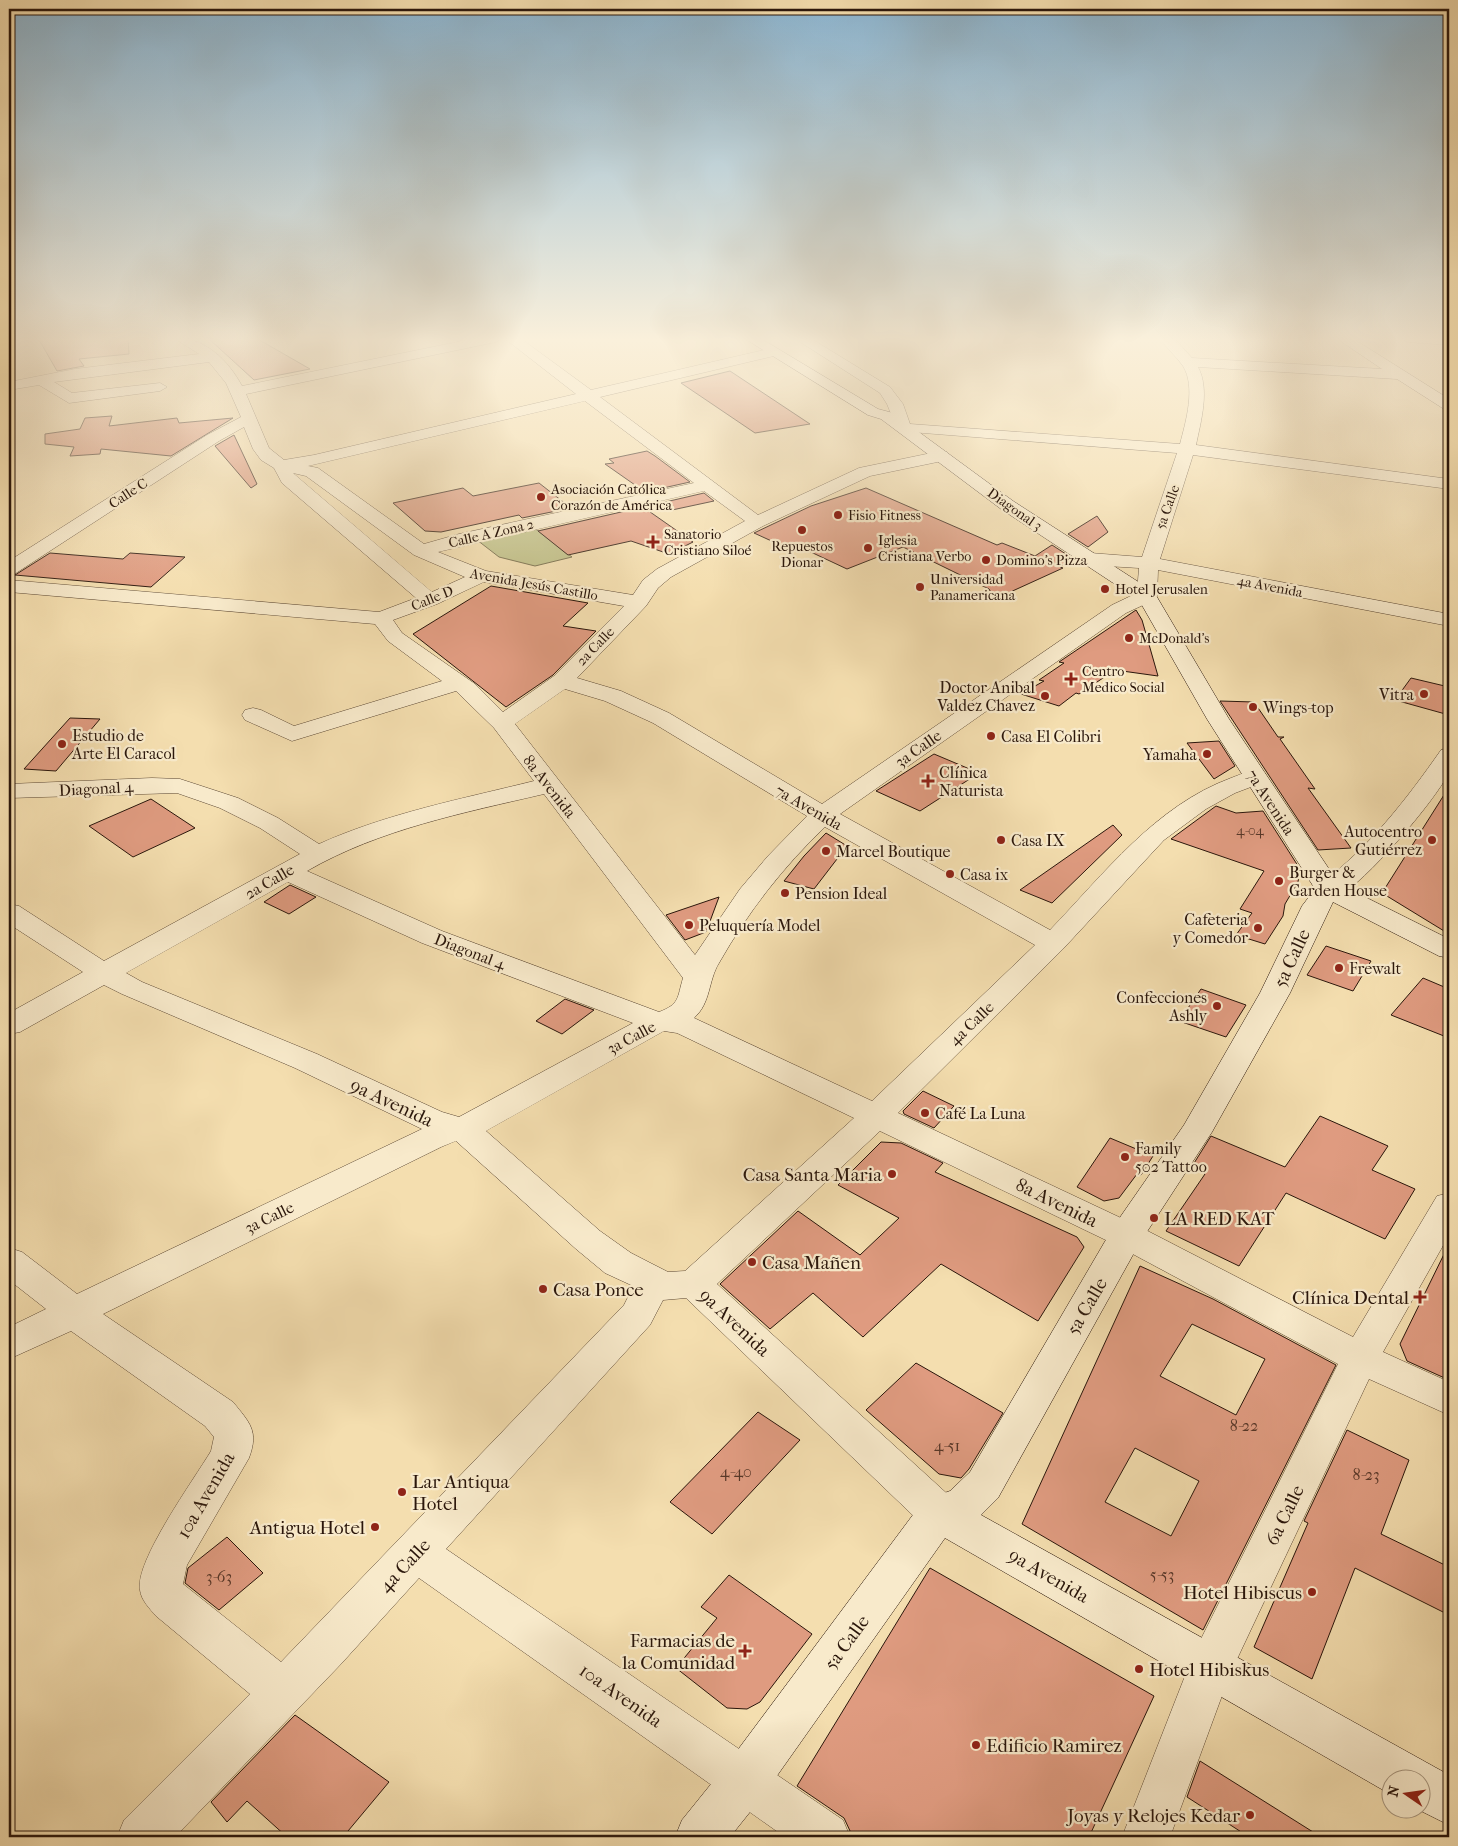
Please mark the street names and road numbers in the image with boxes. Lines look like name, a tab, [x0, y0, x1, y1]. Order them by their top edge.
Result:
street label: Calle C	[106, 475, 151, 512]
street label: 5a Calle	[1152, 483, 1183, 532]
street label: Diagonal 3	[984, 484, 1045, 534]
street label: Calle A Zona 2	[447, 515, 535, 552]
street label: Avenida Jesús Castillo	[468, 565, 599, 604]
street label: 4a Avenida	[1236, 572, 1305, 601]
street label: Calle D	[409, 582, 456, 615]
street label: 2a Calle	[573, 623, 618, 669]
street label: 3a Calle	[891, 726, 945, 771]
street label: 8a Avenida	[519, 751, 580, 822]
street label: 7a Avenida	[1242, 766, 1299, 839]
street label: Diagonal 4	[58, 777, 134, 800]
street label: 7a Avenida	[772, 781, 846, 835]
street label: 2a Calle	[241, 860, 297, 903]
street label: 5a Calle	[1269, 925, 1315, 991]
street label: Diagonal 4	[431, 929, 509, 974]
street label: 4a Calle	[945, 997, 998, 1049]
street label: 3a Calle	[604, 1017, 659, 1058]
street label: 9a Avenida	[347, 1074, 437, 1132]
street label: 8a Avenida	[1012, 1174, 1101, 1232]
street label: 3a Calle	[242, 1197, 297, 1237]
street label: 5a Calle	[1062, 1274, 1112, 1339]
street label: 9a Avenida	[694, 1284, 774, 1361]
street label: 10a Avenida	[172, 1448, 240, 1543]
street label: 6a Calle	[1261, 1482, 1309, 1549]
street label: 4a Calle	[374, 1534, 435, 1597]
street label: 9a Avenida	[1005, 1544, 1093, 1608]
street label: 5a Calle	[820, 1611, 874, 1674]
street label: 10a Avenida	[575, 1659, 666, 1733]

